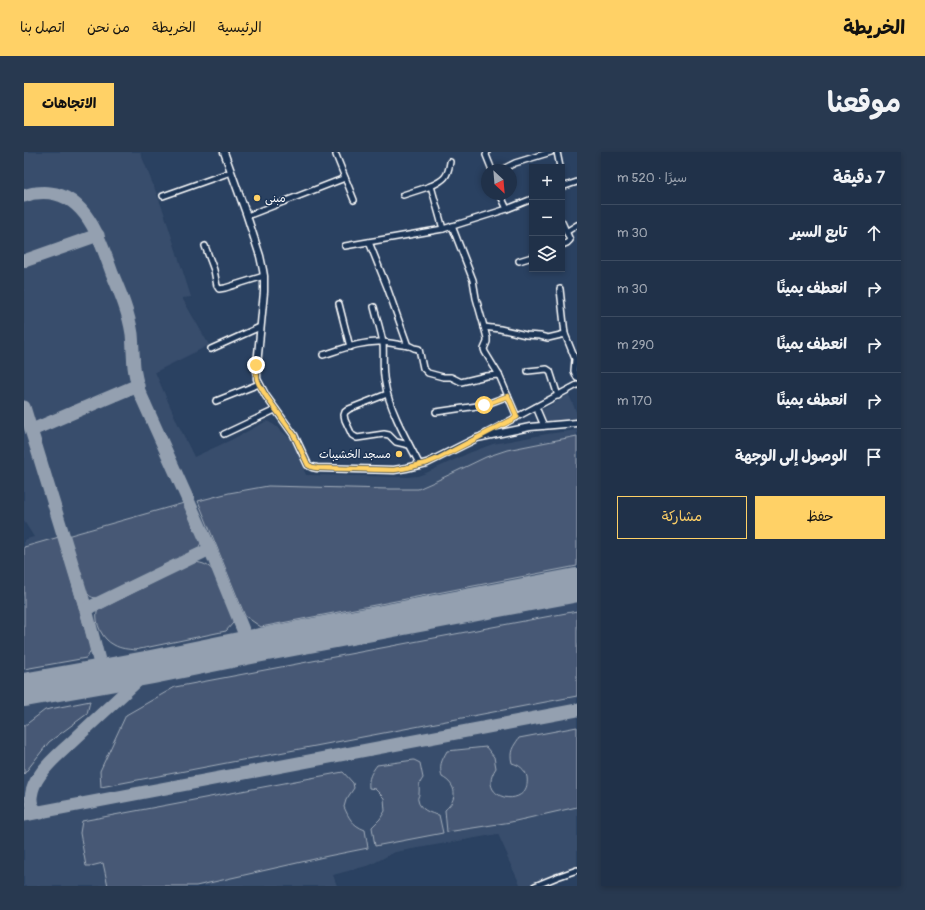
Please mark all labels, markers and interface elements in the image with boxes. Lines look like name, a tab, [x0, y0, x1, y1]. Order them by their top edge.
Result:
text: الخريطة	[843, 16, 905, 40]
text: اتصل بنا	[20, 19, 65, 36]
text: من نحن	[87, 19, 130, 36]
text: الخريطة	[152, 19, 196, 36]
text: الرئيسية	[218, 19, 262, 36]
button: الاتجاهات	[24, 83, 114, 126]
text: موقعنا	[827, 86, 901, 121]
north arrow	[481, 164, 517, 200]
map controls	[529, 164, 565, 272]
button: +	[529, 164, 565, 200]
text: 7 دقيقة	[833, 167, 885, 188]
text: سيرًا · 520 m	[617, 170, 687, 186]
place label: مبنى	[265, 192, 286, 206]
marker: مبنى	[252, 193, 262, 203]
button: −	[529, 200, 565, 236]
icon: ahead	[863, 222, 885, 244]
text: تابع السير	[790, 223, 847, 242]
text: 30 m	[617, 225, 648, 241]
button: layers	[529, 236, 565, 272]
icon: right	[863, 278, 885, 300]
text: انعطف يمينًا	[777, 279, 847, 298]
text: 30 m	[617, 281, 648, 297]
icon: right	[863, 334, 885, 356]
text: انعطف يمينًا	[777, 335, 847, 354]
text: 290 m	[617, 337, 654, 353]
route end	[247, 356, 265, 374]
icon: right	[863, 390, 885, 412]
text: انعطف يمينًا	[777, 391, 847, 410]
text: 170 m	[617, 393, 652, 409]
route start	[475, 396, 493, 414]
icon: arrive	[863, 446, 885, 468]
text: الوصول إلى الوجهة	[735, 447, 847, 466]
place label: مسجد الخشيبات	[319, 448, 391, 462]
marker: مسجد الخشيبات	[394, 449, 404, 459]
button: مشاركة	[617, 496, 747, 539]
button: حفظ	[755, 496, 885, 539]

